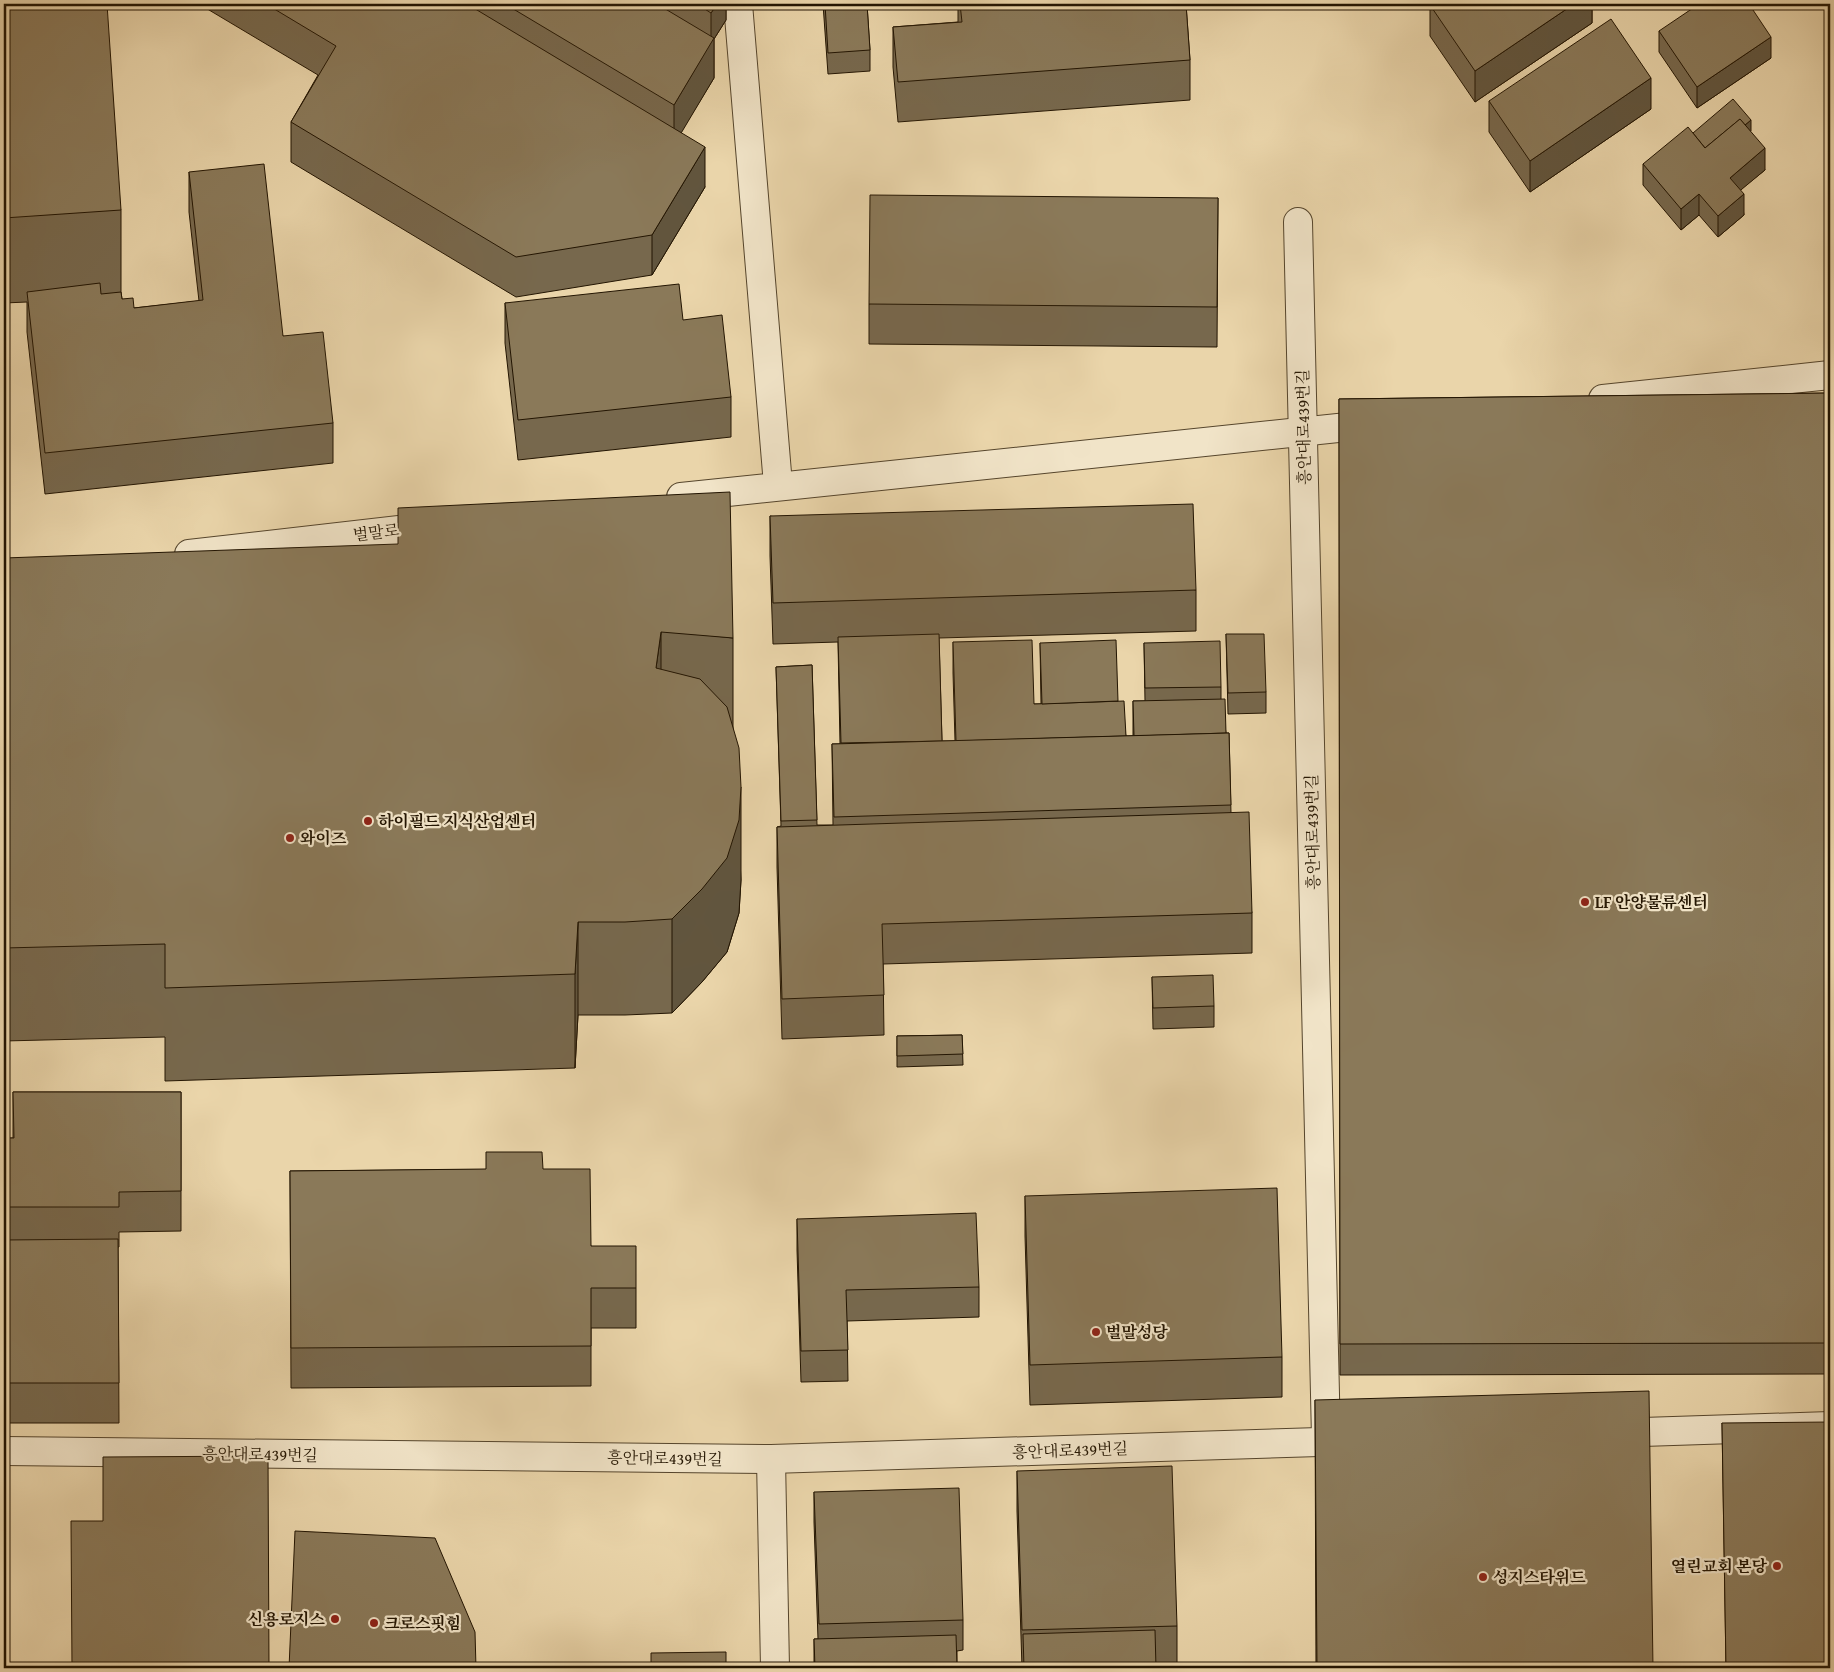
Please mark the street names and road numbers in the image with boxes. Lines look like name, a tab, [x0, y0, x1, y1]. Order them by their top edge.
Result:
street label: 흥안대로439번길	[1290, 369, 1316, 485]
street label: 벌말로	[352, 517, 401, 547]
street label: 흥안대로439번길	[1299, 774, 1325, 890]
street label: 흥안대로439번길	[1012, 1436, 1128, 1464]
street label: 흥안대로439번길	[202, 1441, 318, 1467]
street label: 흥안대로439번길	[607, 1445, 723, 1471]

